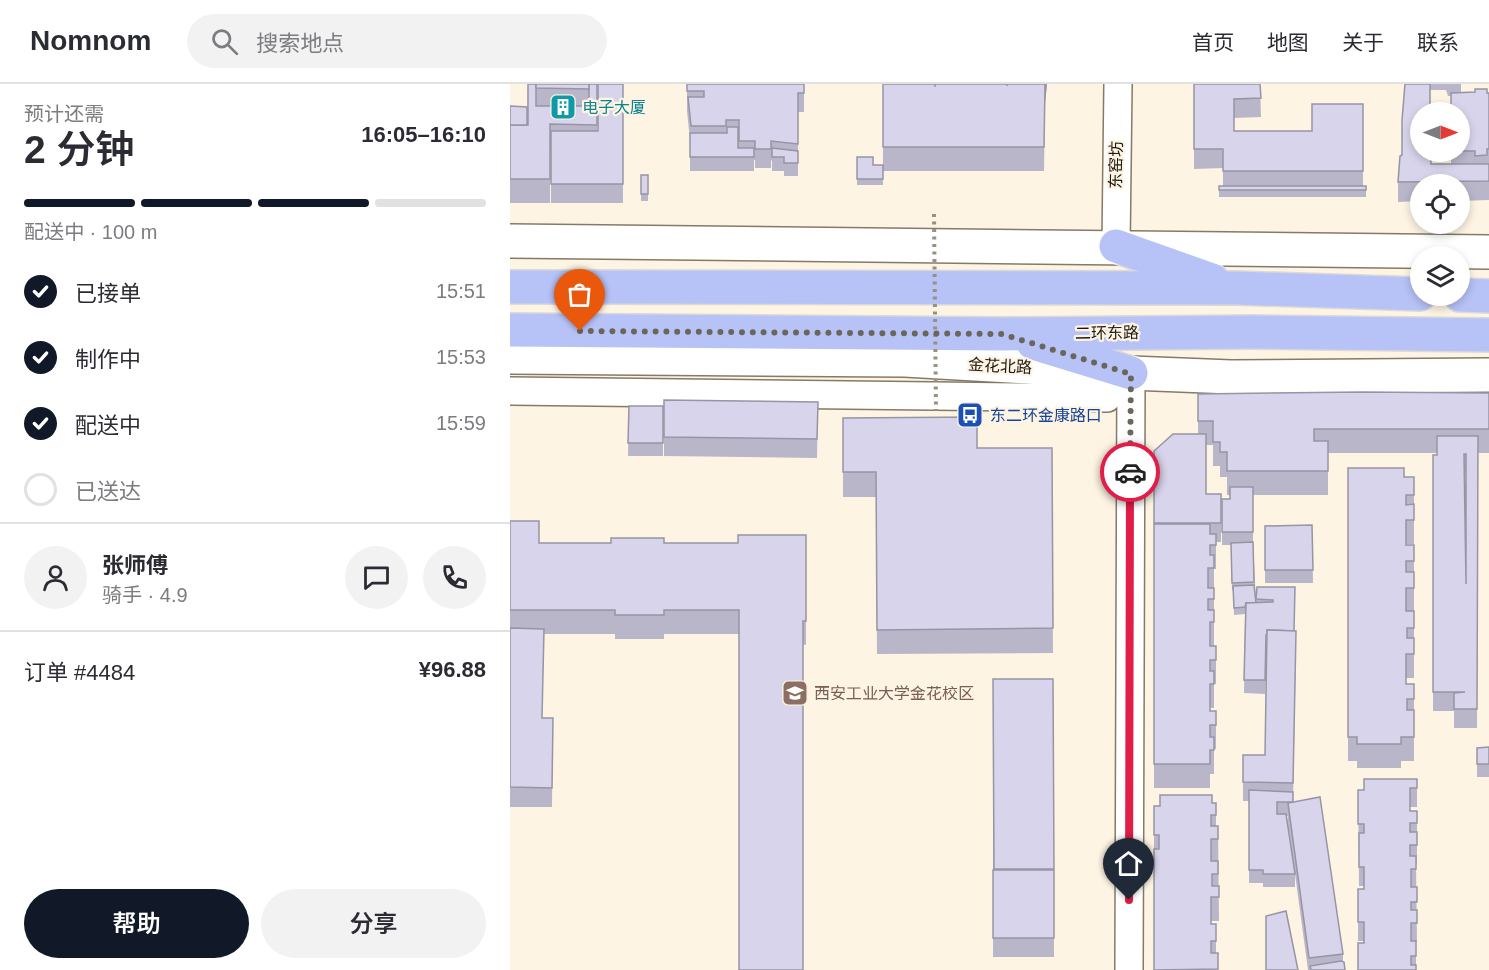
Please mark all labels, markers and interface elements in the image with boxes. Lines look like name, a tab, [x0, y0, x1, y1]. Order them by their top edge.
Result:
search box	[187, 14, 607, 68]
text: Nomnom	[30, 25, 151, 56]
icon: search	[208, 25, 241, 58]
text: 搜索地点	[256, 31, 344, 56]
text: 首页	[1192, 31, 1234, 54]
text: 地图	[1267, 31, 1309, 54]
text: 关于	[1342, 31, 1384, 54]
text: 联系	[1417, 31, 1459, 54]
building icon: 电子大厦	[548, 92, 578, 122]
place label: 电子大厦	[582, 99, 646, 116]
north arrow	[1410, 102, 1470, 162]
map controls	[1410, 102, 1470, 306]
text: 预计还需	[24, 103, 104, 125]
text: 16:05–16:10	[361, 122, 486, 147]
text: 2 分钟	[24, 128, 135, 171]
street label: 东窑坊	[1107, 141, 1125, 189]
button: locate	[1410, 174, 1470, 234]
text: 配送中 · 100 m	[24, 221, 157, 243]
button: layers	[1410, 246, 1470, 306]
pin	[554, 269, 605, 331]
icon: check	[24, 275, 57, 308]
icon: bag	[563, 278, 596, 311]
text: 15:51	[436, 280, 486, 302]
text: 已接单	[75, 281, 141, 306]
street label: 二环东路	[1075, 324, 1139, 342]
icon: check	[24, 341, 57, 374]
text: 15:53	[436, 346, 486, 368]
text: 制作中	[75, 347, 141, 372]
street label: 金花北路	[968, 356, 1032, 376]
bus stop icon: 东二环金康路口	[955, 400, 985, 430]
icon: check	[24, 407, 57, 440]
place label: 东二环金康路口	[990, 407, 1102, 424]
text: 15:59	[436, 412, 486, 434]
text: 配送中	[75, 413, 141, 438]
courier	[1100, 442, 1160, 502]
icon: car	[1114, 456, 1147, 489]
text: 已送达	[75, 479, 141, 504]
button: person	[24, 546, 87, 609]
button: chat	[345, 546, 408, 609]
button: phone	[423, 546, 486, 609]
text: 张师傅	[102, 553, 168, 578]
text: 骑手 · 4.9	[102, 584, 188, 606]
text: ¥96.88	[419, 657, 486, 682]
text: 订单 #4484	[24, 660, 135, 685]
school or university icon: 西安工业大学金花校区	[780, 678, 810, 708]
place label: 西安工业大学金花校区	[814, 685, 974, 702]
pin	[1103, 838, 1154, 900]
icon: home	[1112, 847, 1145, 880]
button: 帮助	[24, 889, 249, 958]
button: 分享	[261, 889, 486, 958]

